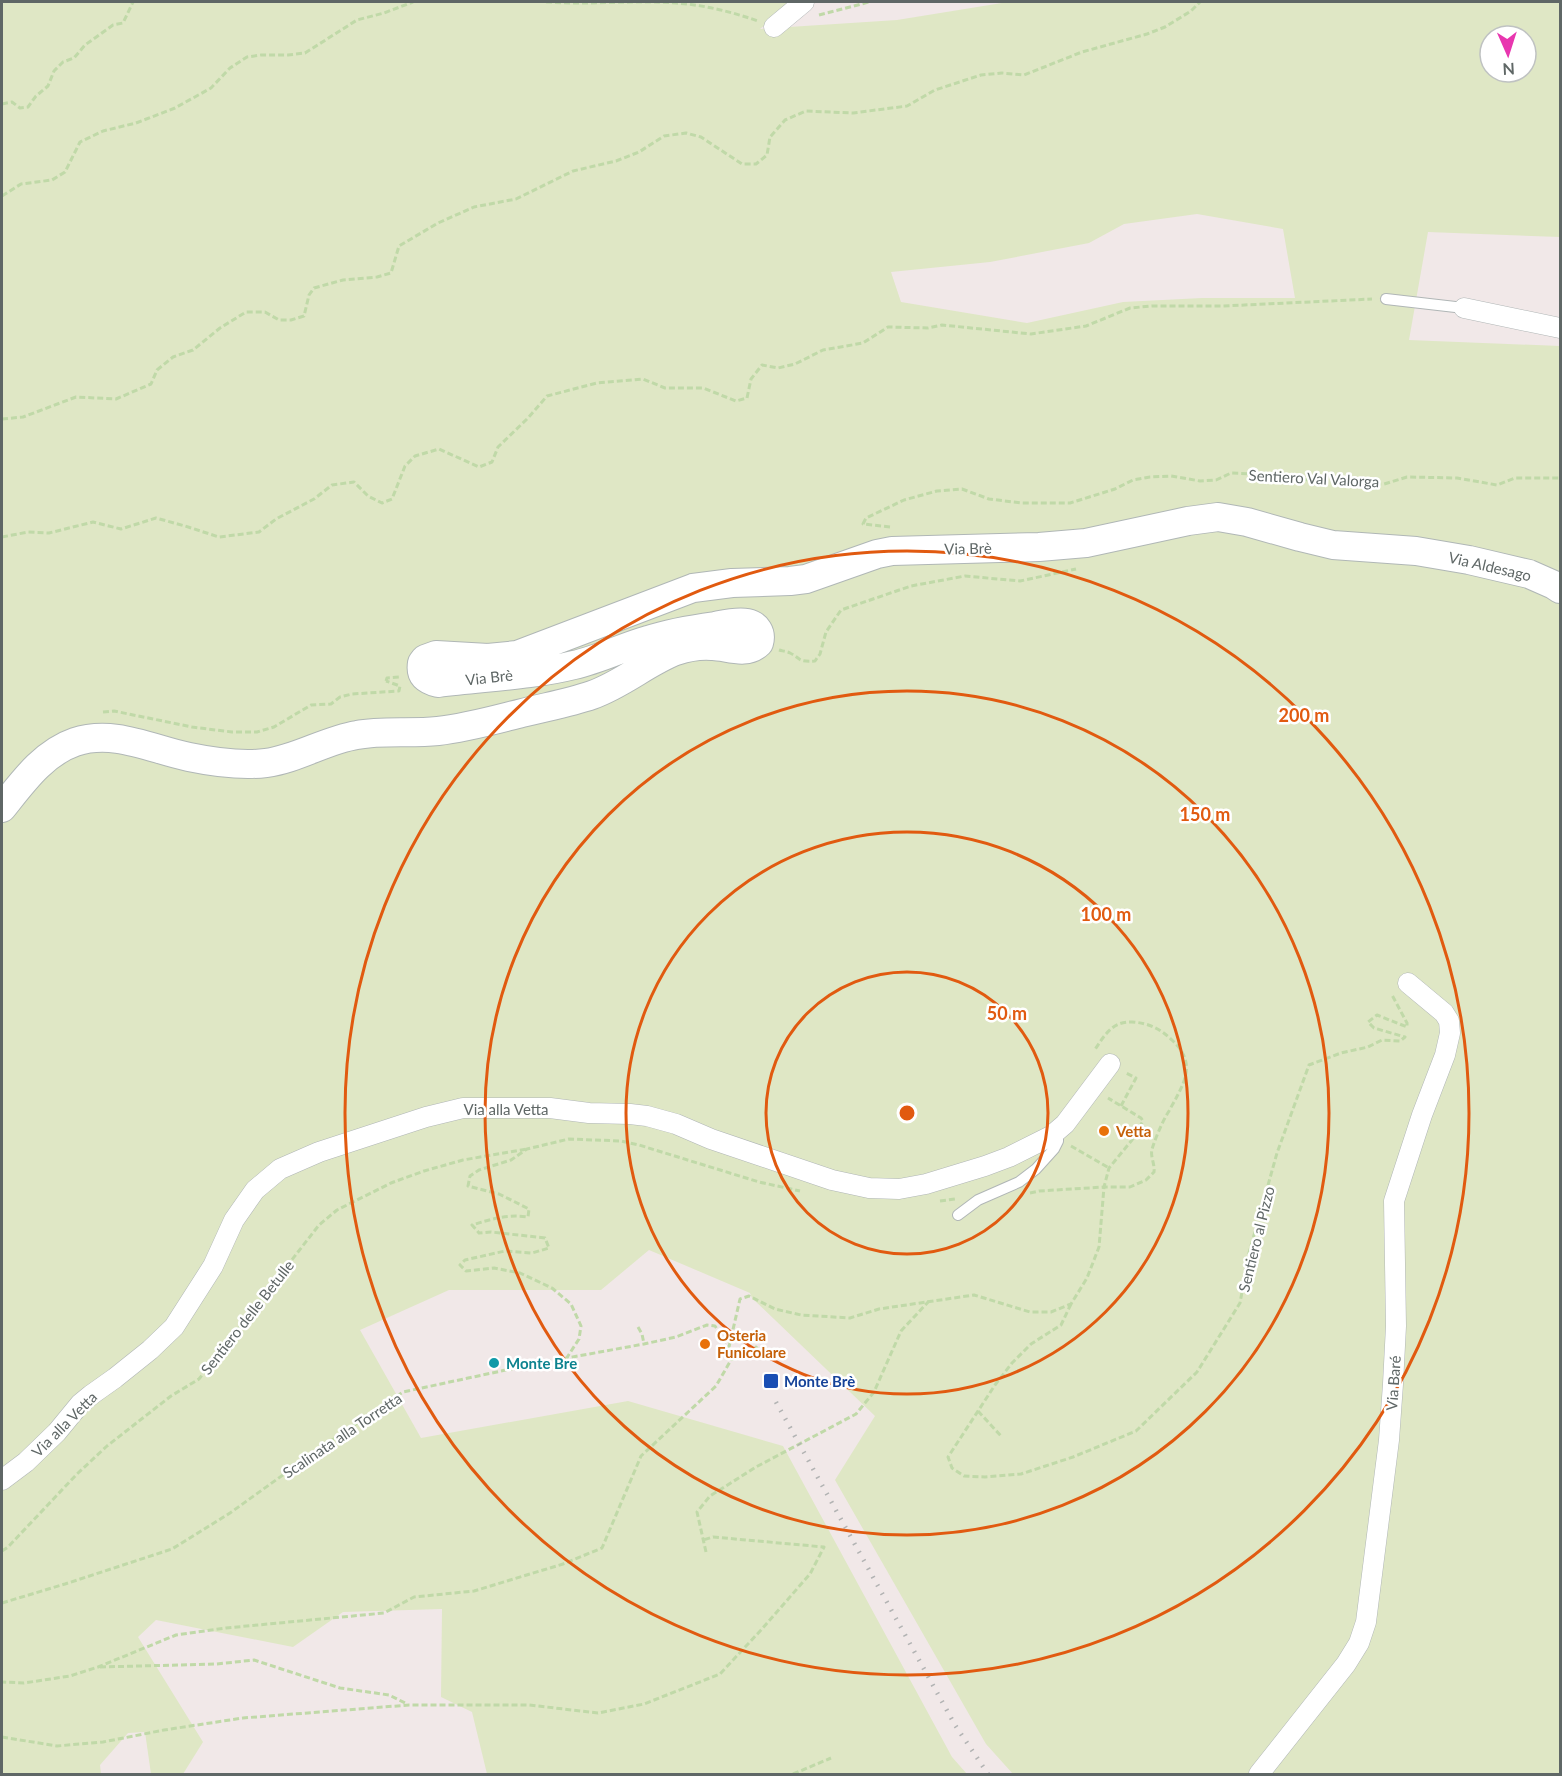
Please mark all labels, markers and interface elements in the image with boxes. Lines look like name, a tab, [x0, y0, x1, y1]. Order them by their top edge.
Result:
north arrow	[1478, 24, 1538, 84]
text: N	[1502, 60, 1515, 79]
street label: Sentiero Val Valorga	[1248, 466, 1380, 490]
street label: Via Brè	[944, 539, 992, 557]
street label: Via Aldesago	[1447, 548, 1533, 584]
street label: Via Brè	[464, 666, 514, 688]
text: 200 m	[1279, 704, 1329, 726]
text: 150 m	[1180, 803, 1230, 825]
text: 100 m	[1081, 903, 1131, 925]
text: 50 m	[987, 1002, 1027, 1024]
street label: Via alla Vetta	[464, 1100, 548, 1118]
centre of rings	[897, 1103, 917, 1123]
place label: Vetta	[1115, 1122, 1151, 1140]
marker: Vetta	[1097, 1124, 1111, 1138]
street label: Sentiero al Pizzo	[1234, 1184, 1278, 1294]
street label: Sentiero delle Betulle	[197, 1256, 297, 1378]
place label: Osteria Funicolare	[717, 1326, 786, 1361]
marker: Osteria Funicolare	[698, 1337, 712, 1351]
place label: Monte Bre	[506, 1354, 577, 1372]
street label: Via Baré	[1382, 1355, 1404, 1411]
marker: Monte Bre	[487, 1356, 501, 1370]
marker: Monte Brè	[762, 1372, 780, 1390]
place label: Monte Brè	[784, 1372, 855, 1390]
street label: Via alla Vetta	[28, 1388, 100, 1460]
street label: Scalinata alla Torretta	[279, 1389, 405, 1481]

